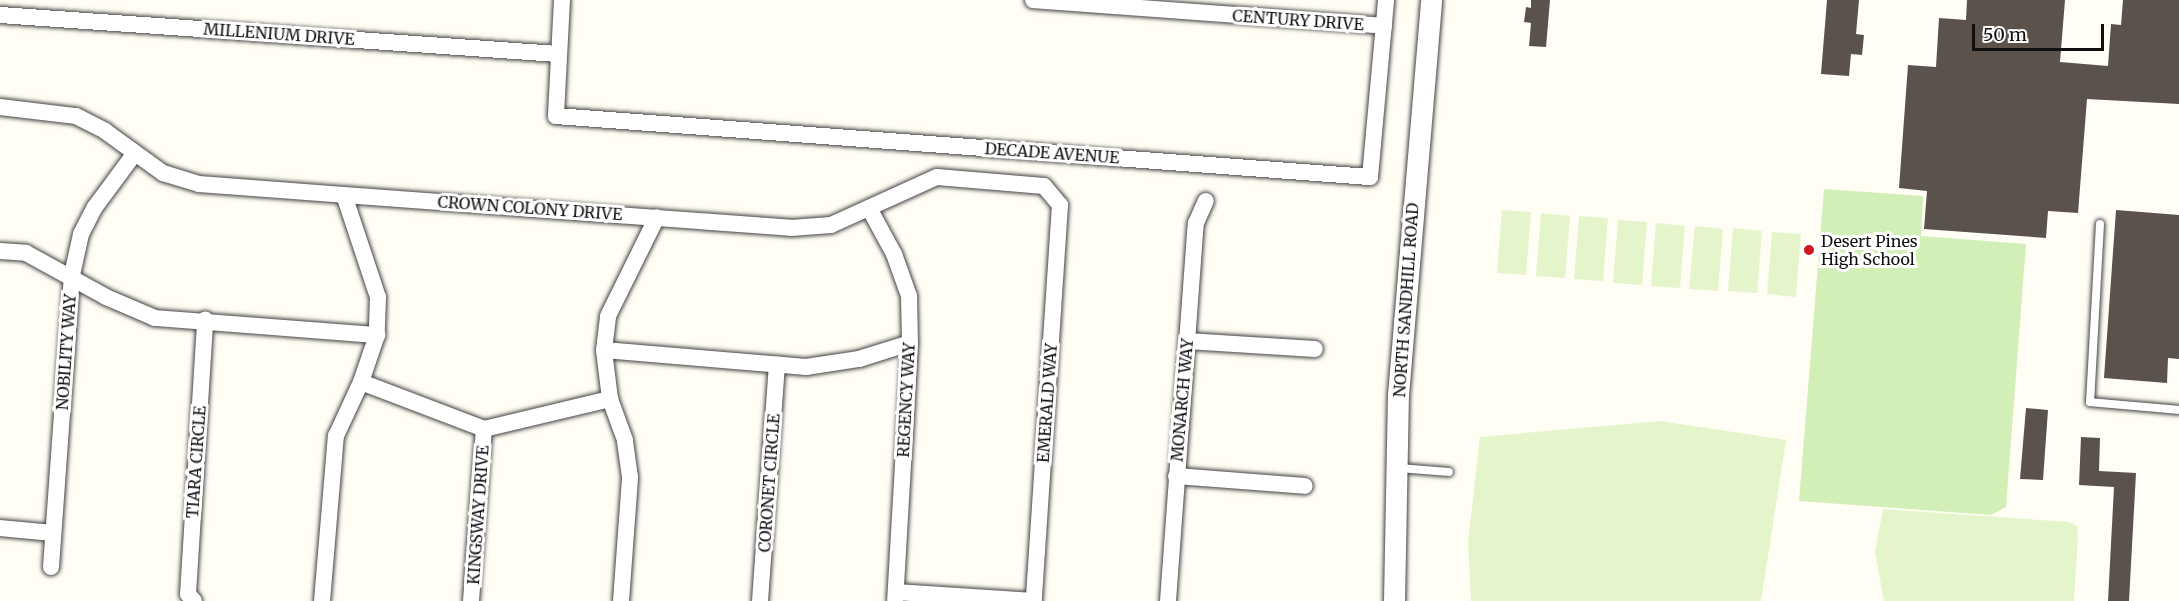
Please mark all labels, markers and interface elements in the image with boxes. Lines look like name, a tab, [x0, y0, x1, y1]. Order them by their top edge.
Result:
street label: CENTURY DRIVE	[1232, 6, 1364, 34]
scale bar	[1975, 12, 2107, 50]
street label: MILLENIUM DRIVE	[203, 19, 355, 49]
text: 50 m	[1983, 23, 2027, 46]
street label: DECADE AVENUE	[984, 139, 1120, 167]
street label: CROWN COLONY DRIVE	[437, 192, 623, 224]
street label: NORTH SANDHILL ROAD	[1390, 202, 1422, 398]
place label: Desert Pines High School	[1821, 231, 1918, 269]
marker: Desert Pines High School	[1802, 243, 1816, 257]
street label: NOBILITY WAY	[52, 293, 80, 411]
street label: MONARCH WAY	[1167, 338, 1197, 462]
street label: REGENCY WAY	[893, 342, 919, 458]
street label: EMERALD WAY	[1033, 342, 1061, 464]
street label: TIARA CIRCLE	[182, 405, 210, 519]
street label: CORONET CIRCLE	[755, 413, 783, 553]
street label: KINGSWAY DRIVE	[464, 445, 492, 585]

